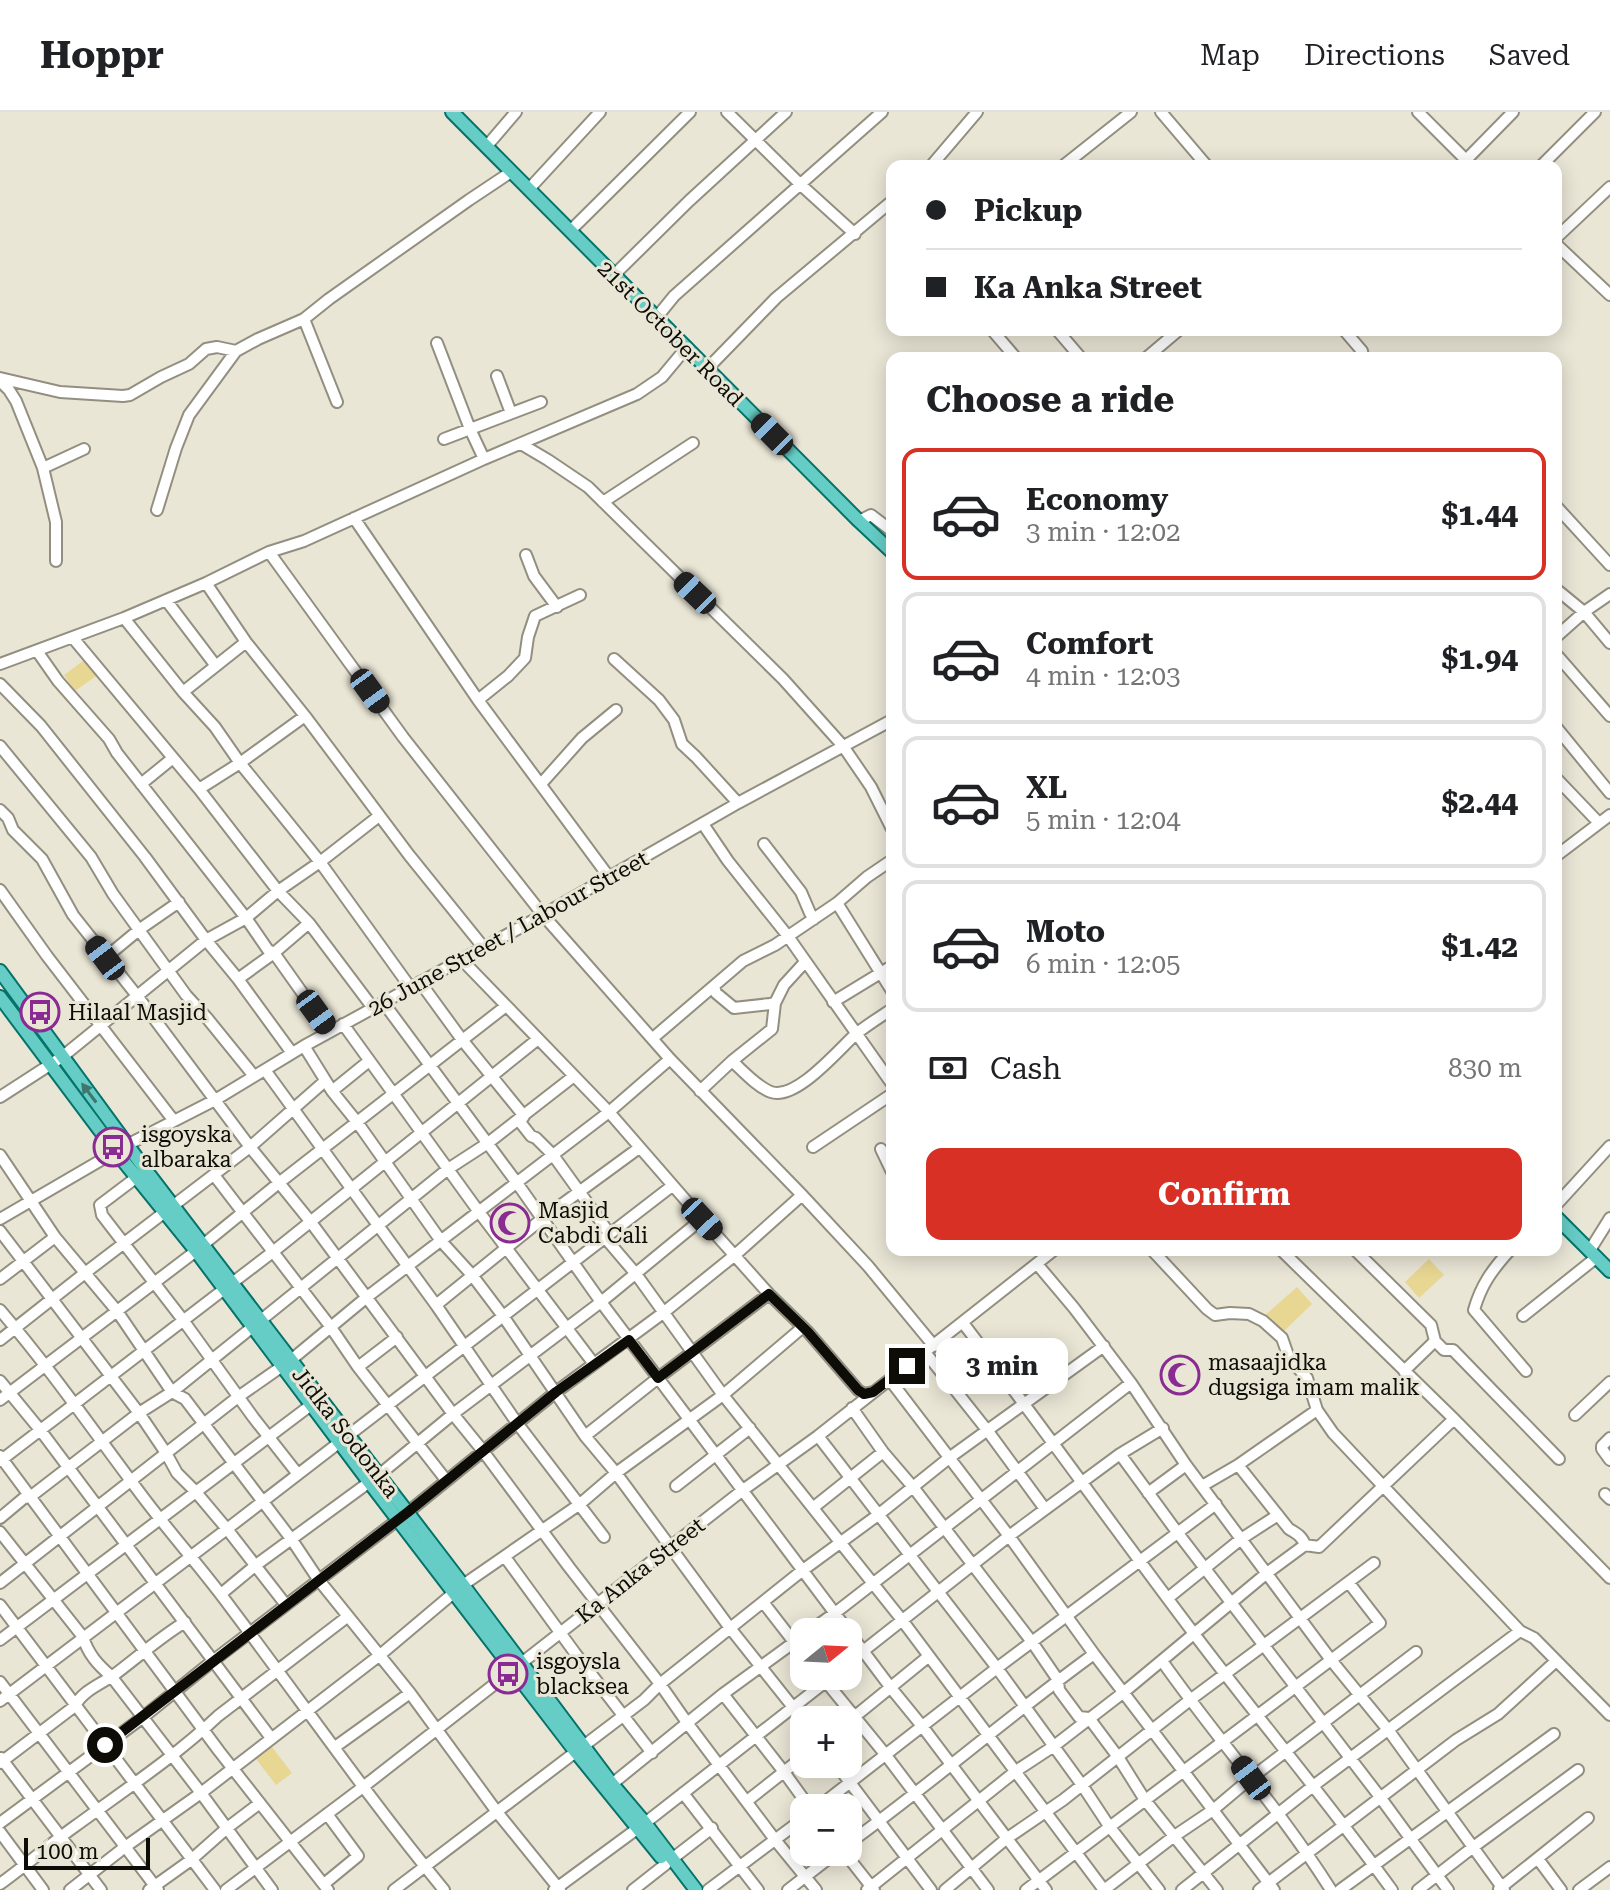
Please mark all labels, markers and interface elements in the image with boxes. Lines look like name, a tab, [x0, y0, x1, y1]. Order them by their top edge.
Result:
text: Hoppr	[40, 33, 164, 77]
text: Map	[1200, 39, 1260, 72]
text: Directions	[1304, 39, 1445, 72]
text: Saved	[1489, 39, 1570, 72]
text: Pickup	[974, 193, 1082, 228]
street label: 21st October Road	[593, 256, 748, 411]
text: Ka Anka Street	[974, 270, 1202, 305]
text: Choose a ride	[926, 379, 1174, 421]
car	[747, 409, 797, 459]
icon: car	[930, 478, 1002, 550]
text: Economy	[1026, 482, 1168, 517]
text: $1.44	[1441, 497, 1518, 532]
text: 3 min · 12:02	[1026, 517, 1181, 547]
car	[669, 568, 721, 618]
icon: car	[930, 622, 1002, 694]
text: Comfort	[1026, 626, 1153, 661]
text: $1.94	[1441, 641, 1518, 676]
text: 4 min · 12:03	[1026, 661, 1181, 691]
car	[346, 665, 394, 717]
icon: car	[930, 766, 1002, 838]
text: XL	[1026, 770, 1067, 805]
text: $2.44	[1441, 785, 1518, 820]
text: 5 min · 12:04	[1026, 805, 1181, 835]
street label: 26 June Street / Labour Street	[364, 846, 653, 1021]
icon: car	[930, 910, 1002, 982]
text: Moto	[1026, 914, 1105, 949]
text: $1.42	[1441, 929, 1518, 964]
car	[81, 932, 129, 984]
text: 6 min · 12:05	[1026, 949, 1181, 979]
car	[292, 986, 340, 1038]
bus stop icon: Hilaal Masjid	[19, 991, 61, 1033]
place label: Hilaal Masjid	[68, 1000, 207, 1025]
icon: cash	[926, 1046, 970, 1090]
text: Cash	[990, 1051, 1061, 1086]
text: 830 m	[1448, 1053, 1522, 1083]
one-way arrow	[81, 1083, 97, 1103]
place label: isgoyska albaraka	[141, 1122, 232, 1172]
bus stop icon: isgoyska albaraka	[92, 1126, 134, 1168]
button: Confirm	[926, 1148, 1522, 1240]
car	[677, 1193, 727, 1245]
place label: Masjid Cabdi Cali	[538, 1198, 648, 1248]
mosque icon: Masjid Cabdi Cali	[489, 1202, 531, 1244]
callout: 3 min	[935, 1338, 1067, 1394]
route end	[889, 1348, 925, 1384]
place label: masaajidka dugsiga imam malik	[1208, 1350, 1420, 1400]
text: 3 min	[966, 1351, 1038, 1381]
mosque icon: masaajidka dugsiga imam malik	[1159, 1354, 1201, 1396]
street label: Jidka Sodonka	[287, 1362, 404, 1502]
street label: Ka Anka Street	[571, 1512, 710, 1628]
north arrow	[790, 1618, 862, 1690]
map controls	[790, 1618, 862, 1866]
place label: isgoysla blacksea	[536, 1649, 629, 1699]
bus stop icon: isgoysla blacksea	[487, 1653, 529, 1695]
button: +	[790, 1706, 862, 1778]
route start	[87, 1727, 123, 1763]
car	[1227, 1752, 1275, 1804]
button: −	[790, 1794, 862, 1866]
scale bar	[24, 1834, 150, 1870]
text: 100 m	[36, 1839, 99, 1864]

